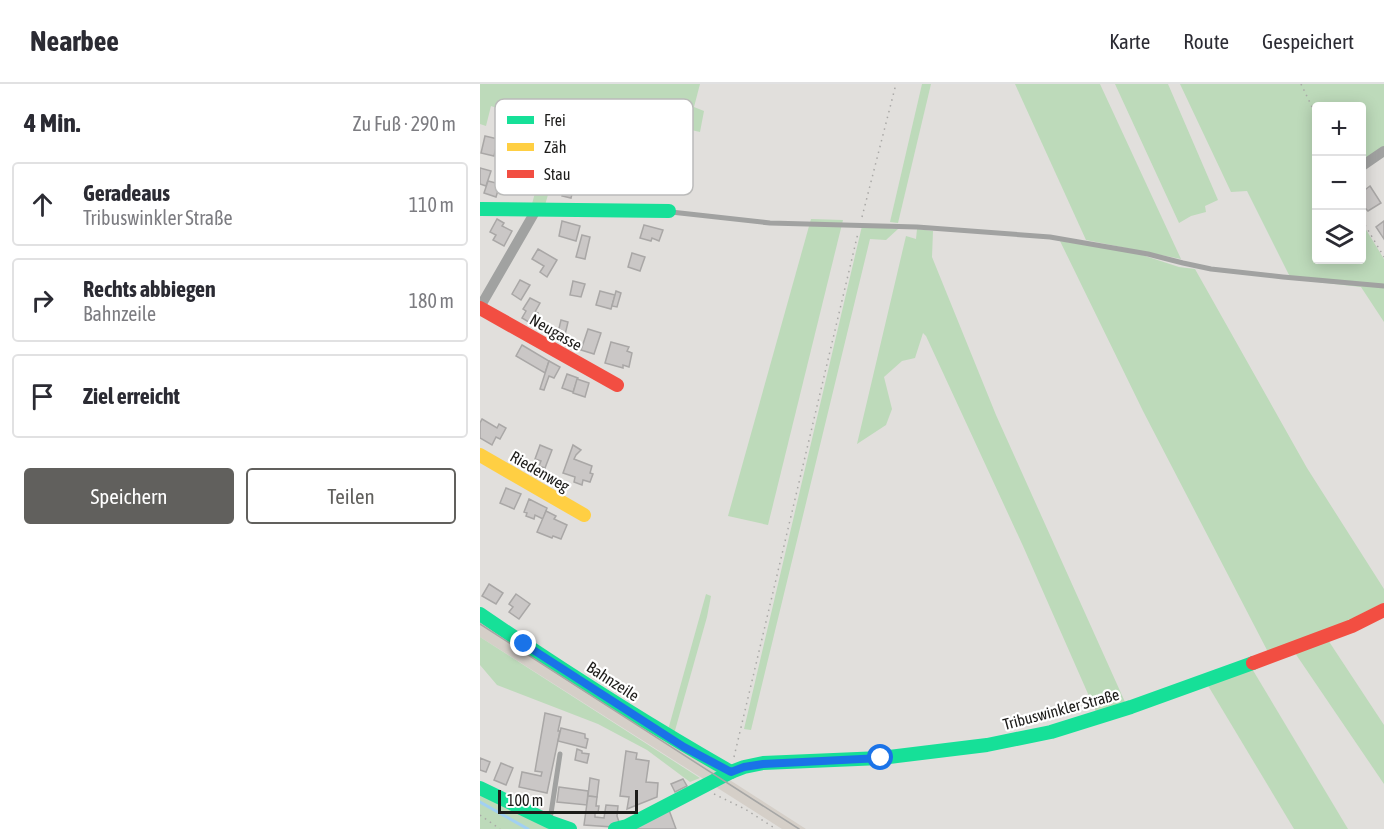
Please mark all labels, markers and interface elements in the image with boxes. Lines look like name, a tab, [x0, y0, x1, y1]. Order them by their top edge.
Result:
text: Nearbee	[30, 25, 119, 57]
text: Karte	[1109, 29, 1150, 53]
text: Route	[1183, 29, 1229, 53]
text: Gespeichert	[1262, 29, 1354, 53]
legend	[495, 99, 693, 195]
map controls	[1312, 102, 1366, 264]
button: +	[1312, 102, 1366, 156]
text: 4 Min.	[24, 108, 80, 138]
text: Frei	[544, 111, 566, 129]
text: Zu Fuß · 290 m	[353, 112, 456, 135]
text: Zäh	[544, 138, 566, 156]
button: −	[1312, 156, 1366, 210]
text: Stau	[544, 165, 571, 183]
text: Geradeaus	[83, 180, 170, 206]
icon: ahead	[26, 188, 59, 221]
text: 110 m	[409, 193, 454, 216]
text: Tribuswinkler Straße	[83, 206, 233, 229]
button: layers	[1312, 210, 1366, 264]
text: Rechts abbiegen	[83, 276, 216, 302]
icon: right	[26, 284, 59, 317]
text: 180 m	[409, 289, 454, 312]
text: Bahnzeile	[83, 302, 156, 325]
street label: Neugasse	[526, 310, 585, 355]
icon: arrive	[26, 380, 59, 413]
text: Ziel erreicht	[83, 383, 180, 409]
street label: Riedenweg	[507, 447, 573, 496]
button: Speichern	[24, 468, 234, 524]
button: Teilen	[246, 468, 456, 524]
route end	[510, 630, 536, 656]
street label: Bahnzeile	[584, 658, 642, 704]
street label: Tribuswinkler Straße	[1001, 685, 1121, 733]
route start	[867, 744, 893, 770]
scale bar	[498, 787, 638, 814]
text: 100 m	[507, 791, 543, 809]

